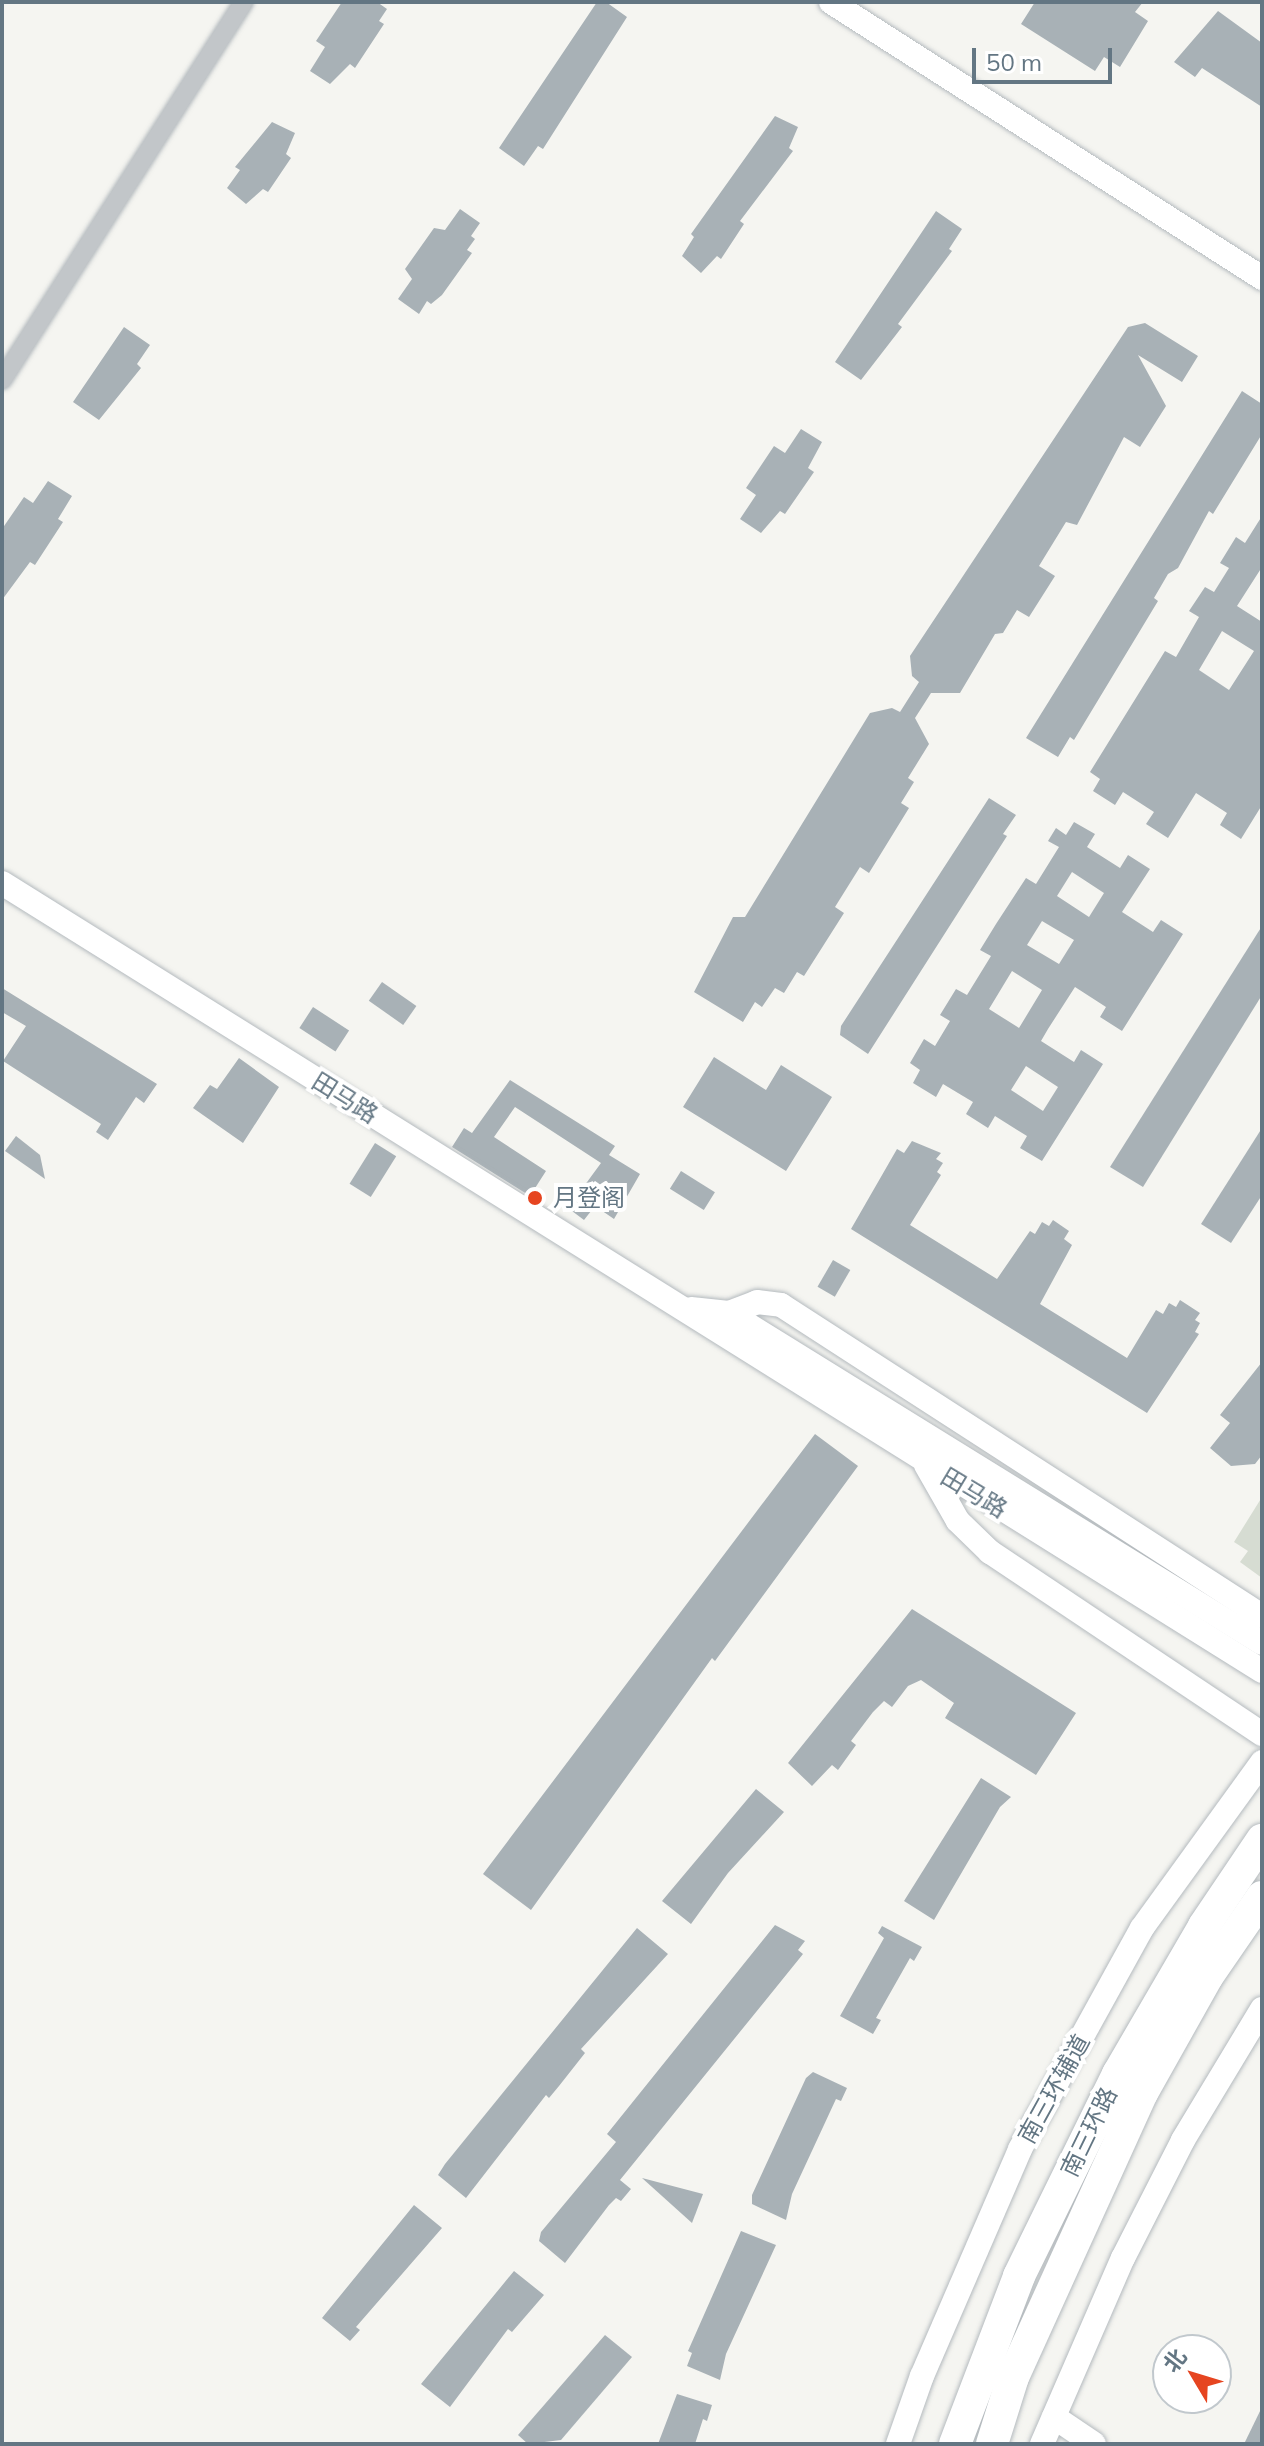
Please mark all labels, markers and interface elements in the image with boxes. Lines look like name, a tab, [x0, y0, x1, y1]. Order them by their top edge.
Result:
scale bar	[976, 32, 1116, 82]
text: 50 m	[986, 47, 1042, 77]
street label: 田马路	[307, 1067, 383, 1129]
place label: 月登阁	[553, 1184, 625, 1212]
marker: 月登阁	[524, 1187, 546, 1209]
street label: 田马路	[936, 1462, 1012, 1524]
street label: 南三环辅道	[1012, 2030, 1096, 2148]
street label: 南三环路	[1055, 2083, 1123, 2181]
north arrow	[1152, 2334, 1232, 2414]
text: 北	[1157, 2343, 1192, 2378]

